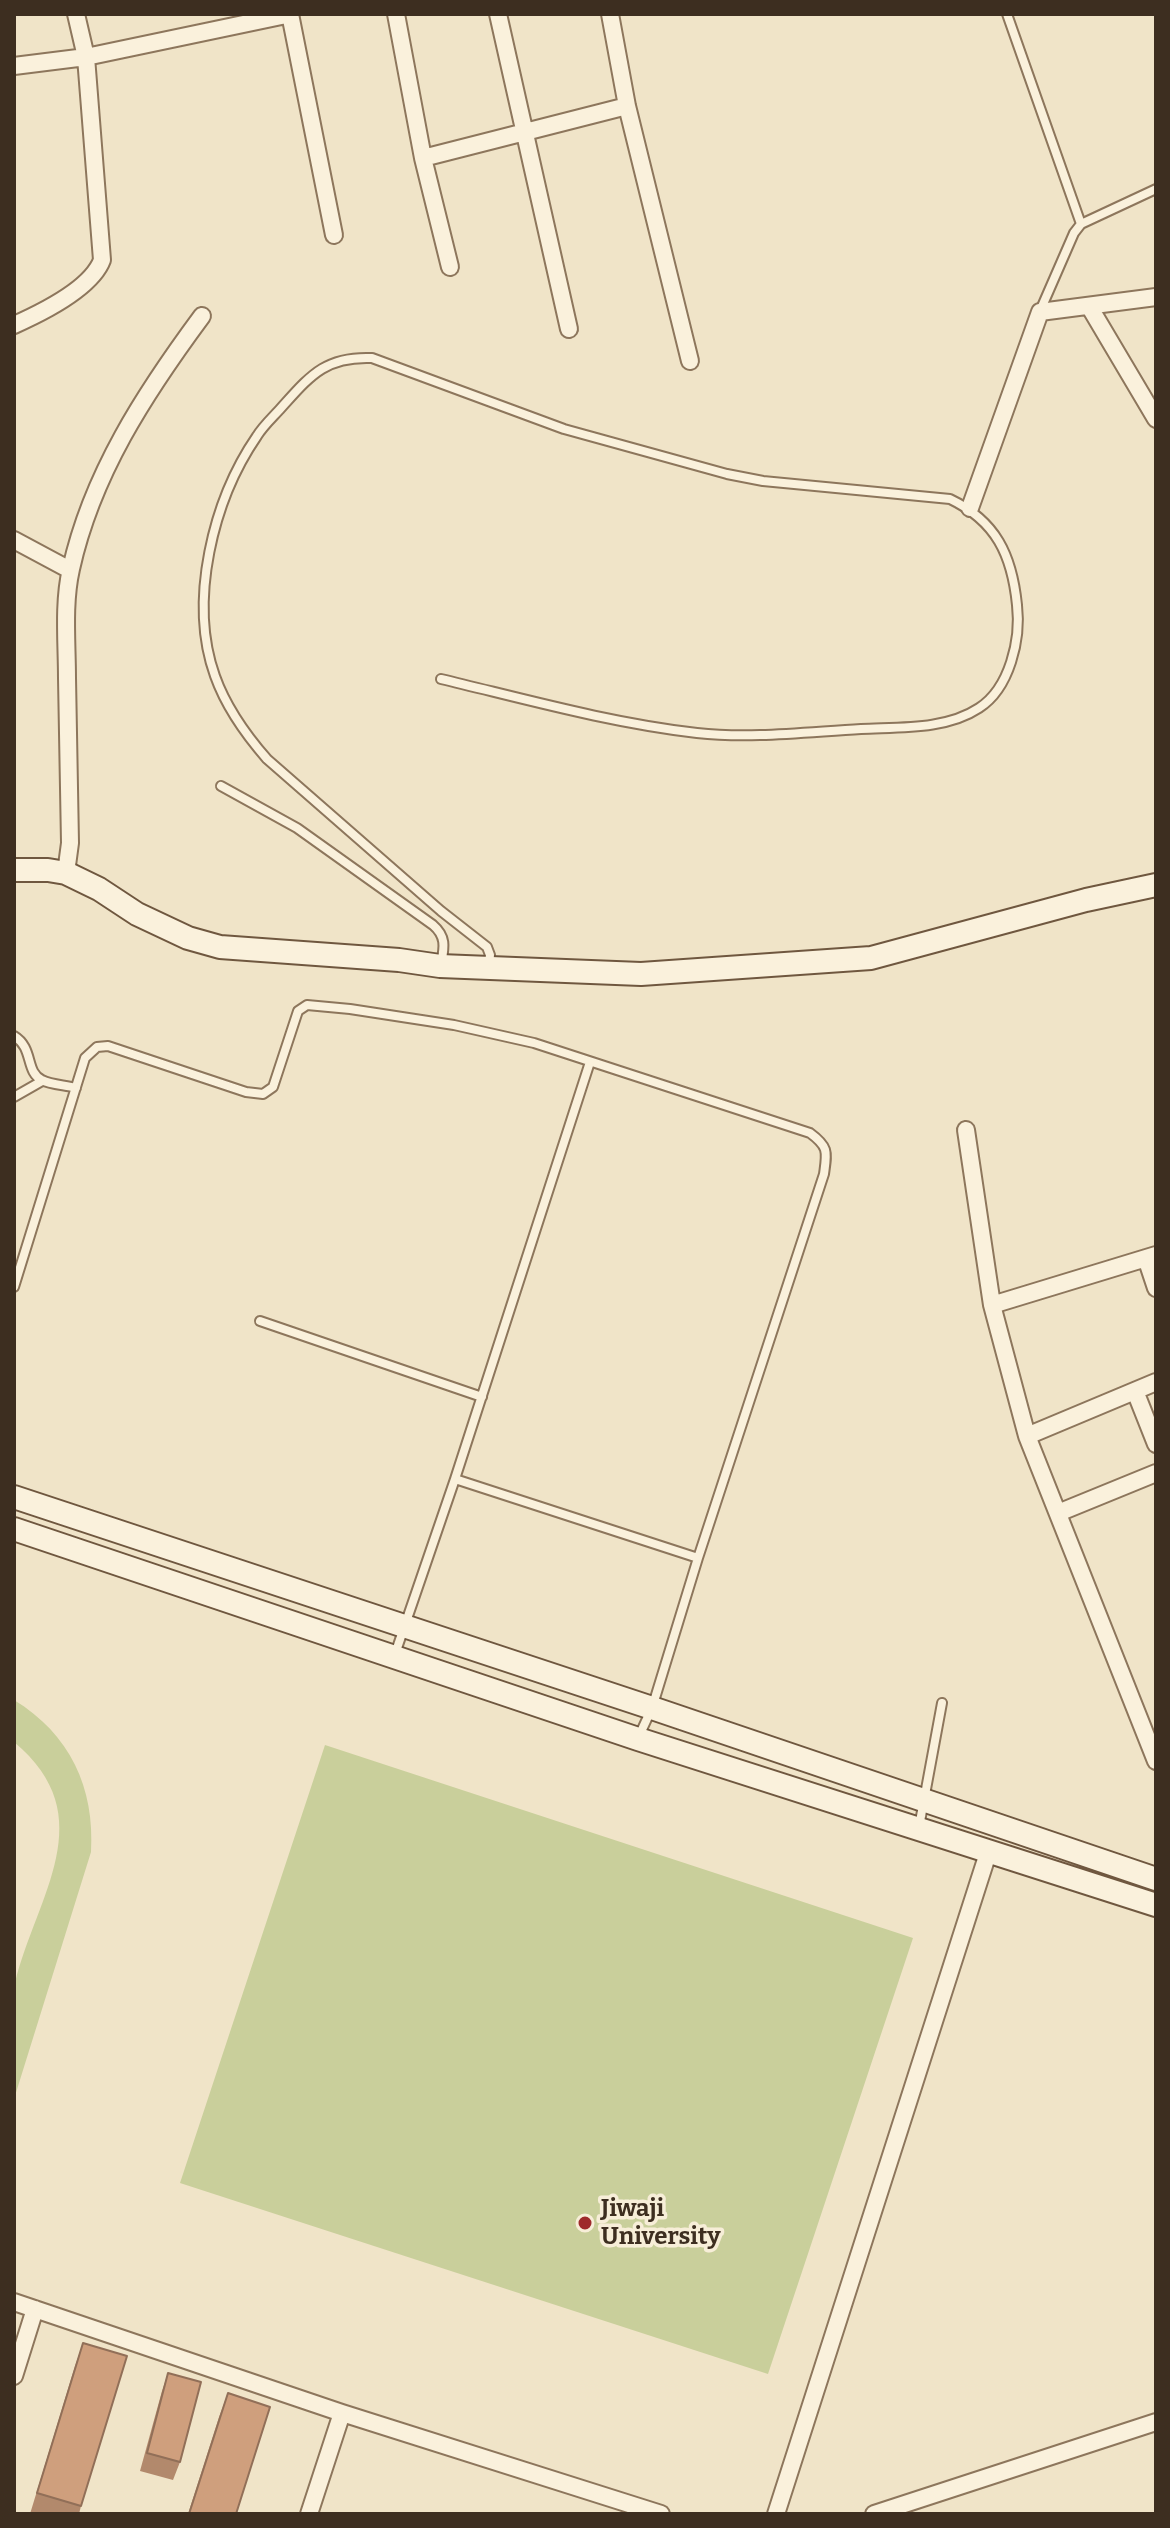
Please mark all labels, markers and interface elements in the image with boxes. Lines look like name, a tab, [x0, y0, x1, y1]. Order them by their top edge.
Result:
place label: Jiwaji University	[601, 2195, 721, 2251]
marker: Jiwaji University	[576, 2214, 594, 2232]

